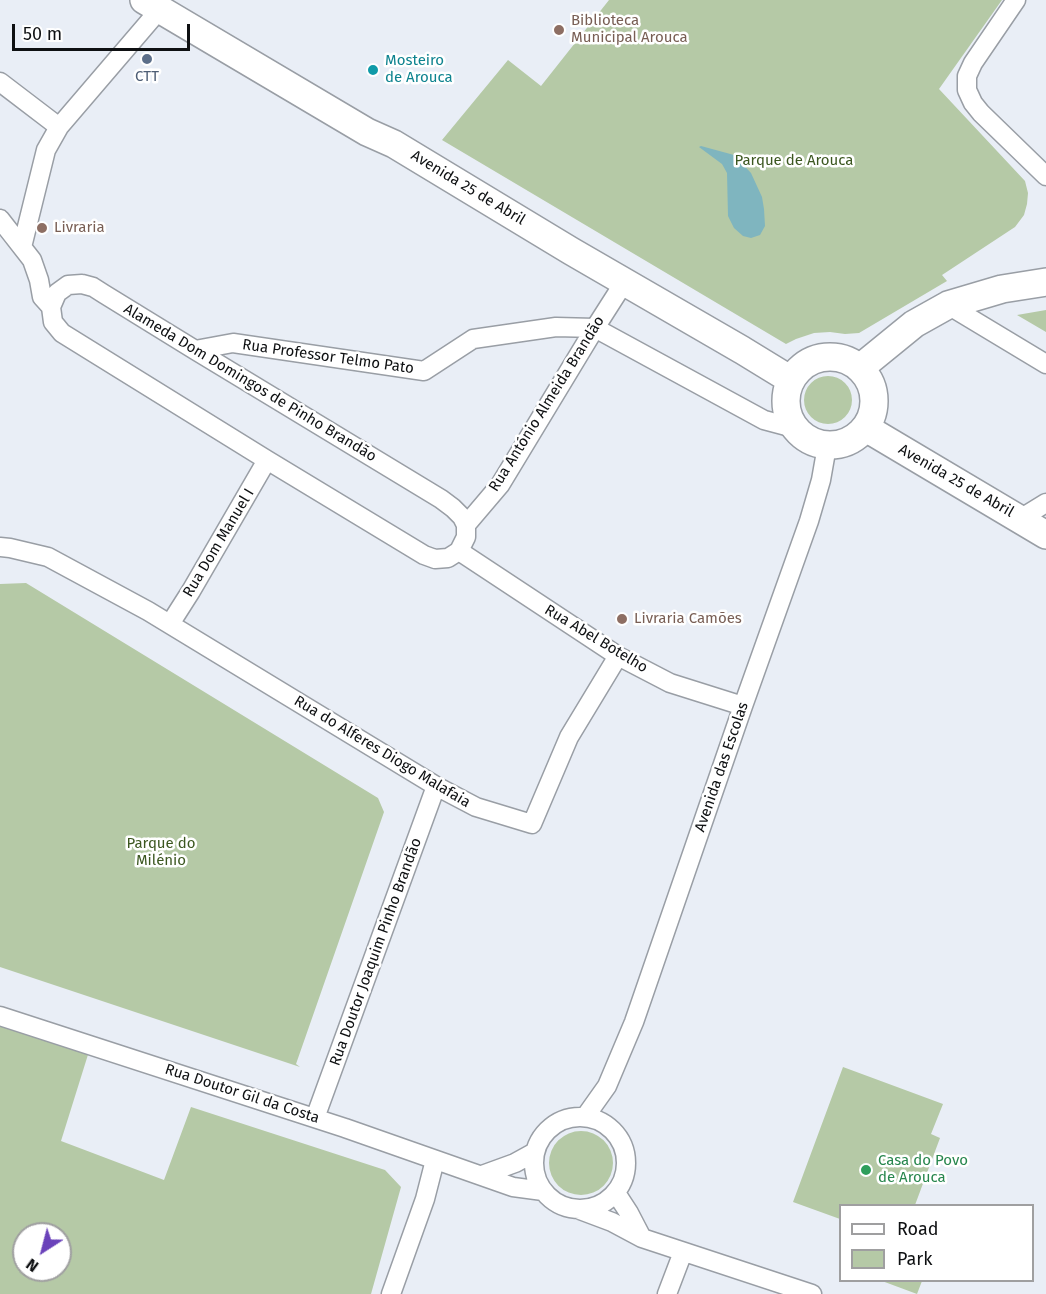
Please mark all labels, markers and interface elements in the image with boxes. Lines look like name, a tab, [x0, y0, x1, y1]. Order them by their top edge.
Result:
scale bar	[15, 12, 194, 50]
place label: Biblioteca Municipal Arouca	[571, 12, 688, 47]
text: 50 m	[23, 23, 62, 45]
marker: Biblioteca Municipal Arouca	[552, 23, 566, 37]
marker: CTT	[140, 52, 154, 66]
place label: Mosteiro de Arouca	[385, 52, 453, 87]
marker: Mosteiro de Arouca	[366, 63, 380, 77]
place label: CTT	[135, 68, 159, 86]
street label: Avenida 25 de Abril	[408, 147, 528, 229]
park label: Parque de Arouca	[735, 152, 853, 170]
place label: Livraria	[54, 219, 105, 237]
marker: Livraria	[35, 221, 49, 235]
street label: Alameda Dom Domingos de Pinho Brandão	[120, 300, 380, 466]
street label: Rua António Almeida Brandão	[485, 313, 609, 495]
street label: Rua Professor Telmo Pato	[241, 336, 415, 378]
street label: Avenida 25 de Abril	[895, 441, 1017, 521]
street label: Rua Dom Manuel I	[179, 485, 259, 601]
street label: Rua Abel Botelho	[541, 601, 651, 677]
place label: Livraria Camões	[634, 610, 742, 628]
marker: Livraria Camões	[615, 612, 629, 626]
street label: Rua do Alferes Diogo Malafaia	[291, 692, 473, 812]
street label: Avenida das Escolas	[691, 700, 753, 834]
park label: Parque do Milénio	[127, 835, 195, 870]
street label: Rua Doutor Joaquim Pinho Brandão	[326, 836, 426, 1068]
street label: Rua Doutor Gil da Costa	[163, 1061, 321, 1127]
place label: Casa do Povo de Arouca	[878, 1152, 968, 1187]
marker: Casa do Povo de Arouca	[859, 1163, 873, 1177]
legend	[839, 1204, 1034, 1282]
text: Road	[897, 1218, 939, 1240]
north arrow	[12, 1222, 72, 1282]
text: Park	[897, 1248, 932, 1270]
text: N	[22, 1255, 42, 1276]

